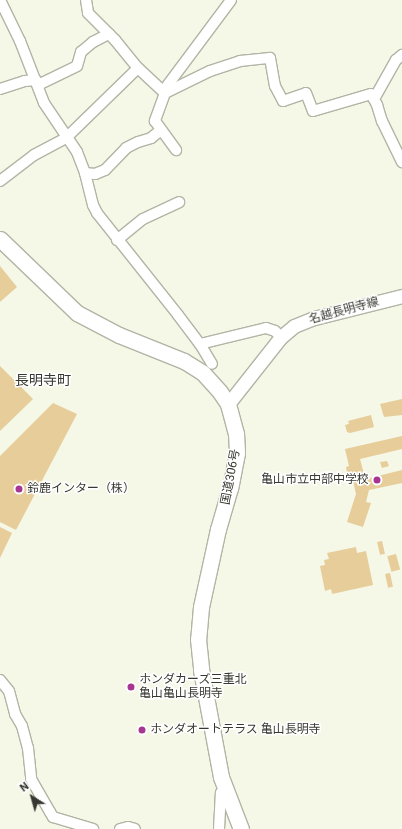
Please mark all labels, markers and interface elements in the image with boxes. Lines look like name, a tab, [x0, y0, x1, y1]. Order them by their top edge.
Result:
street label: 名越長明寺線	[307, 295, 381, 327]
district label: 長明寺町	[15, 372, 71, 388]
street label: 国道306号	[219, 448, 243, 506]
place label: 亀山市立中部中学校	[261, 473, 369, 487]
marker: 亀山市立中部中学校	[372, 475, 382, 485]
place label: 鈴鹿インター（株）	[27, 482, 135, 496]
marker: 鈴鹿インター（株）	[14, 484, 24, 494]
place label: ホンダカーズ三重北 亀山亀山長明寺	[139, 673, 247, 701]
marker: ホンダカーズ三重北 亀山亀山長明寺	[126, 682, 136, 692]
place label: ホンダオートテラス 亀山長明寺	[150, 723, 321, 737]
marker: ホンダオートテラス 亀山長明寺	[137, 725, 147, 735]
north arrow	[12, 777, 52, 817]
text: N	[17, 779, 31, 795]

